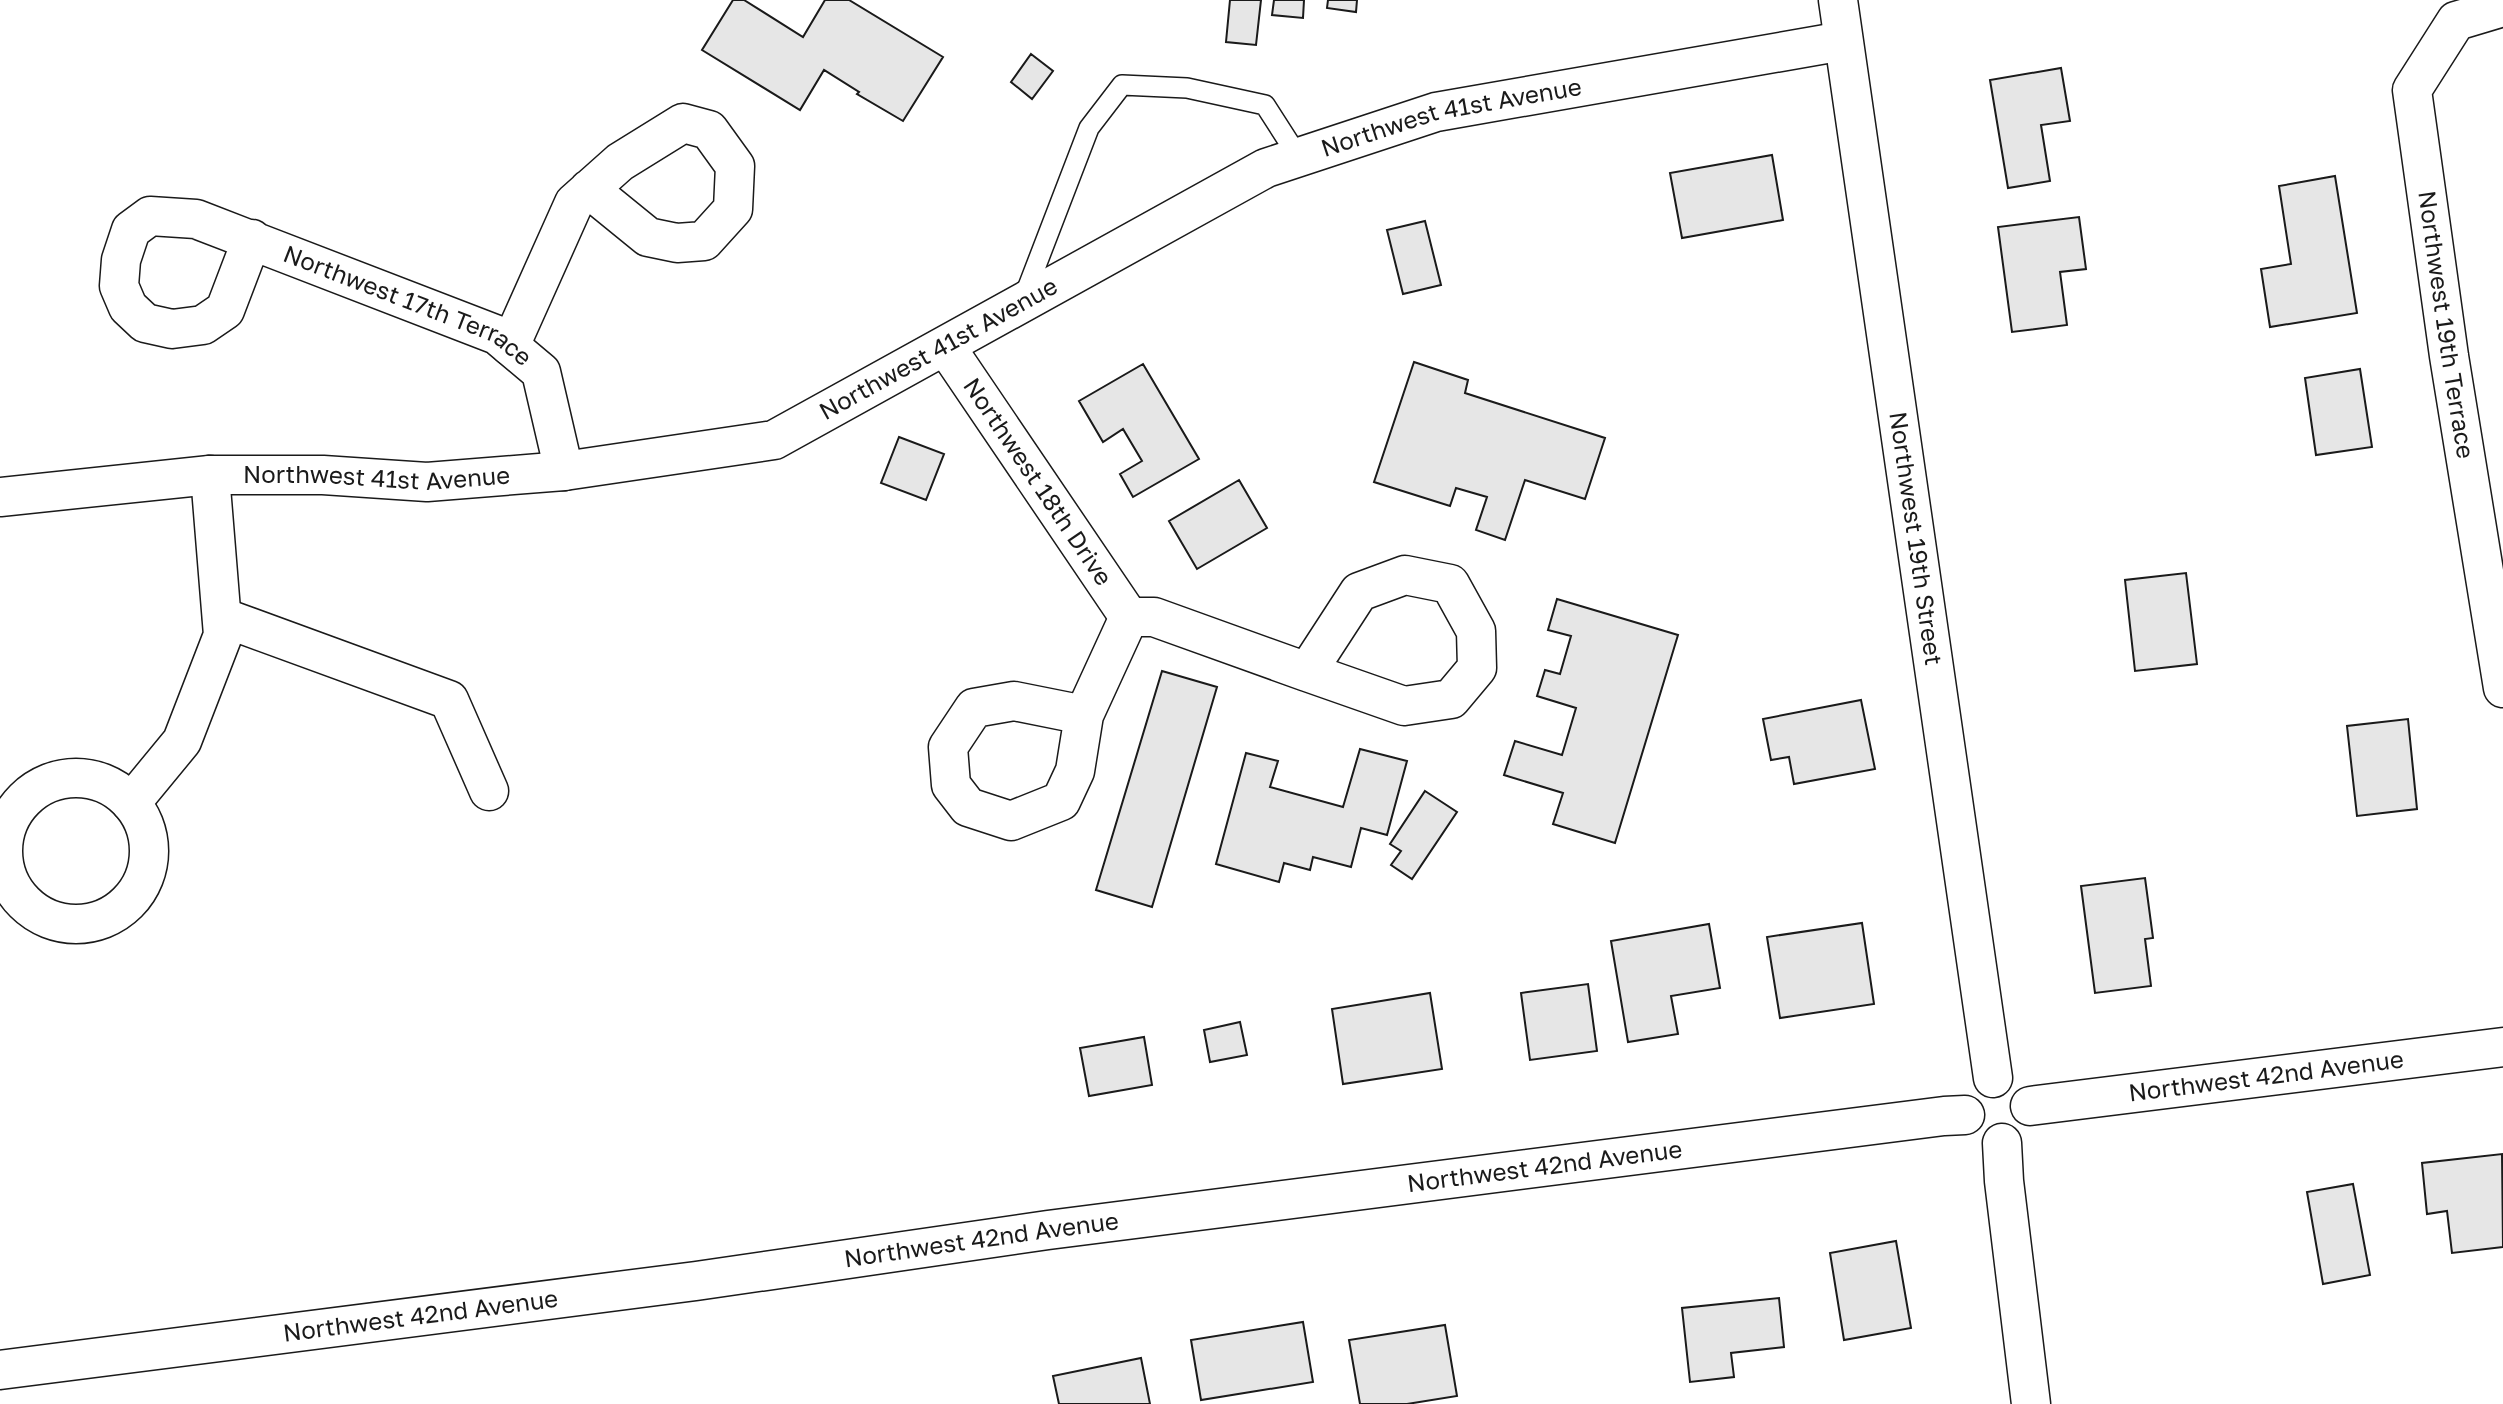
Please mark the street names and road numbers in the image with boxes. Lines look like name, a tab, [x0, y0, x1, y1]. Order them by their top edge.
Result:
street label: Northwest 41st Avenue	[1317, 71, 1584, 162]
street label: Northwest 19th Terrace	[2413, 189, 2481, 460]
street label: Northwest 17th Terrace	[280, 238, 538, 371]
street label: Northwest 41st Avenue	[814, 270, 1062, 425]
street label: Northwest 18th Drive	[958, 372, 1119, 590]
street label: Northwest 19th Street	[1884, 410, 1949, 667]
street label: Northwest 41st Avenue	[243, 459, 511, 495]
street label: Northwest 42nd Avenue	[2127, 1044, 2405, 1107]
street label: Northwest 42nd Avenue	[1405, 1133, 1684, 1197]
street label: Northwest 42nd Avenue	[842, 1205, 1120, 1272]
street label: Northwest 42nd Avenue	[281, 1283, 560, 1347]

